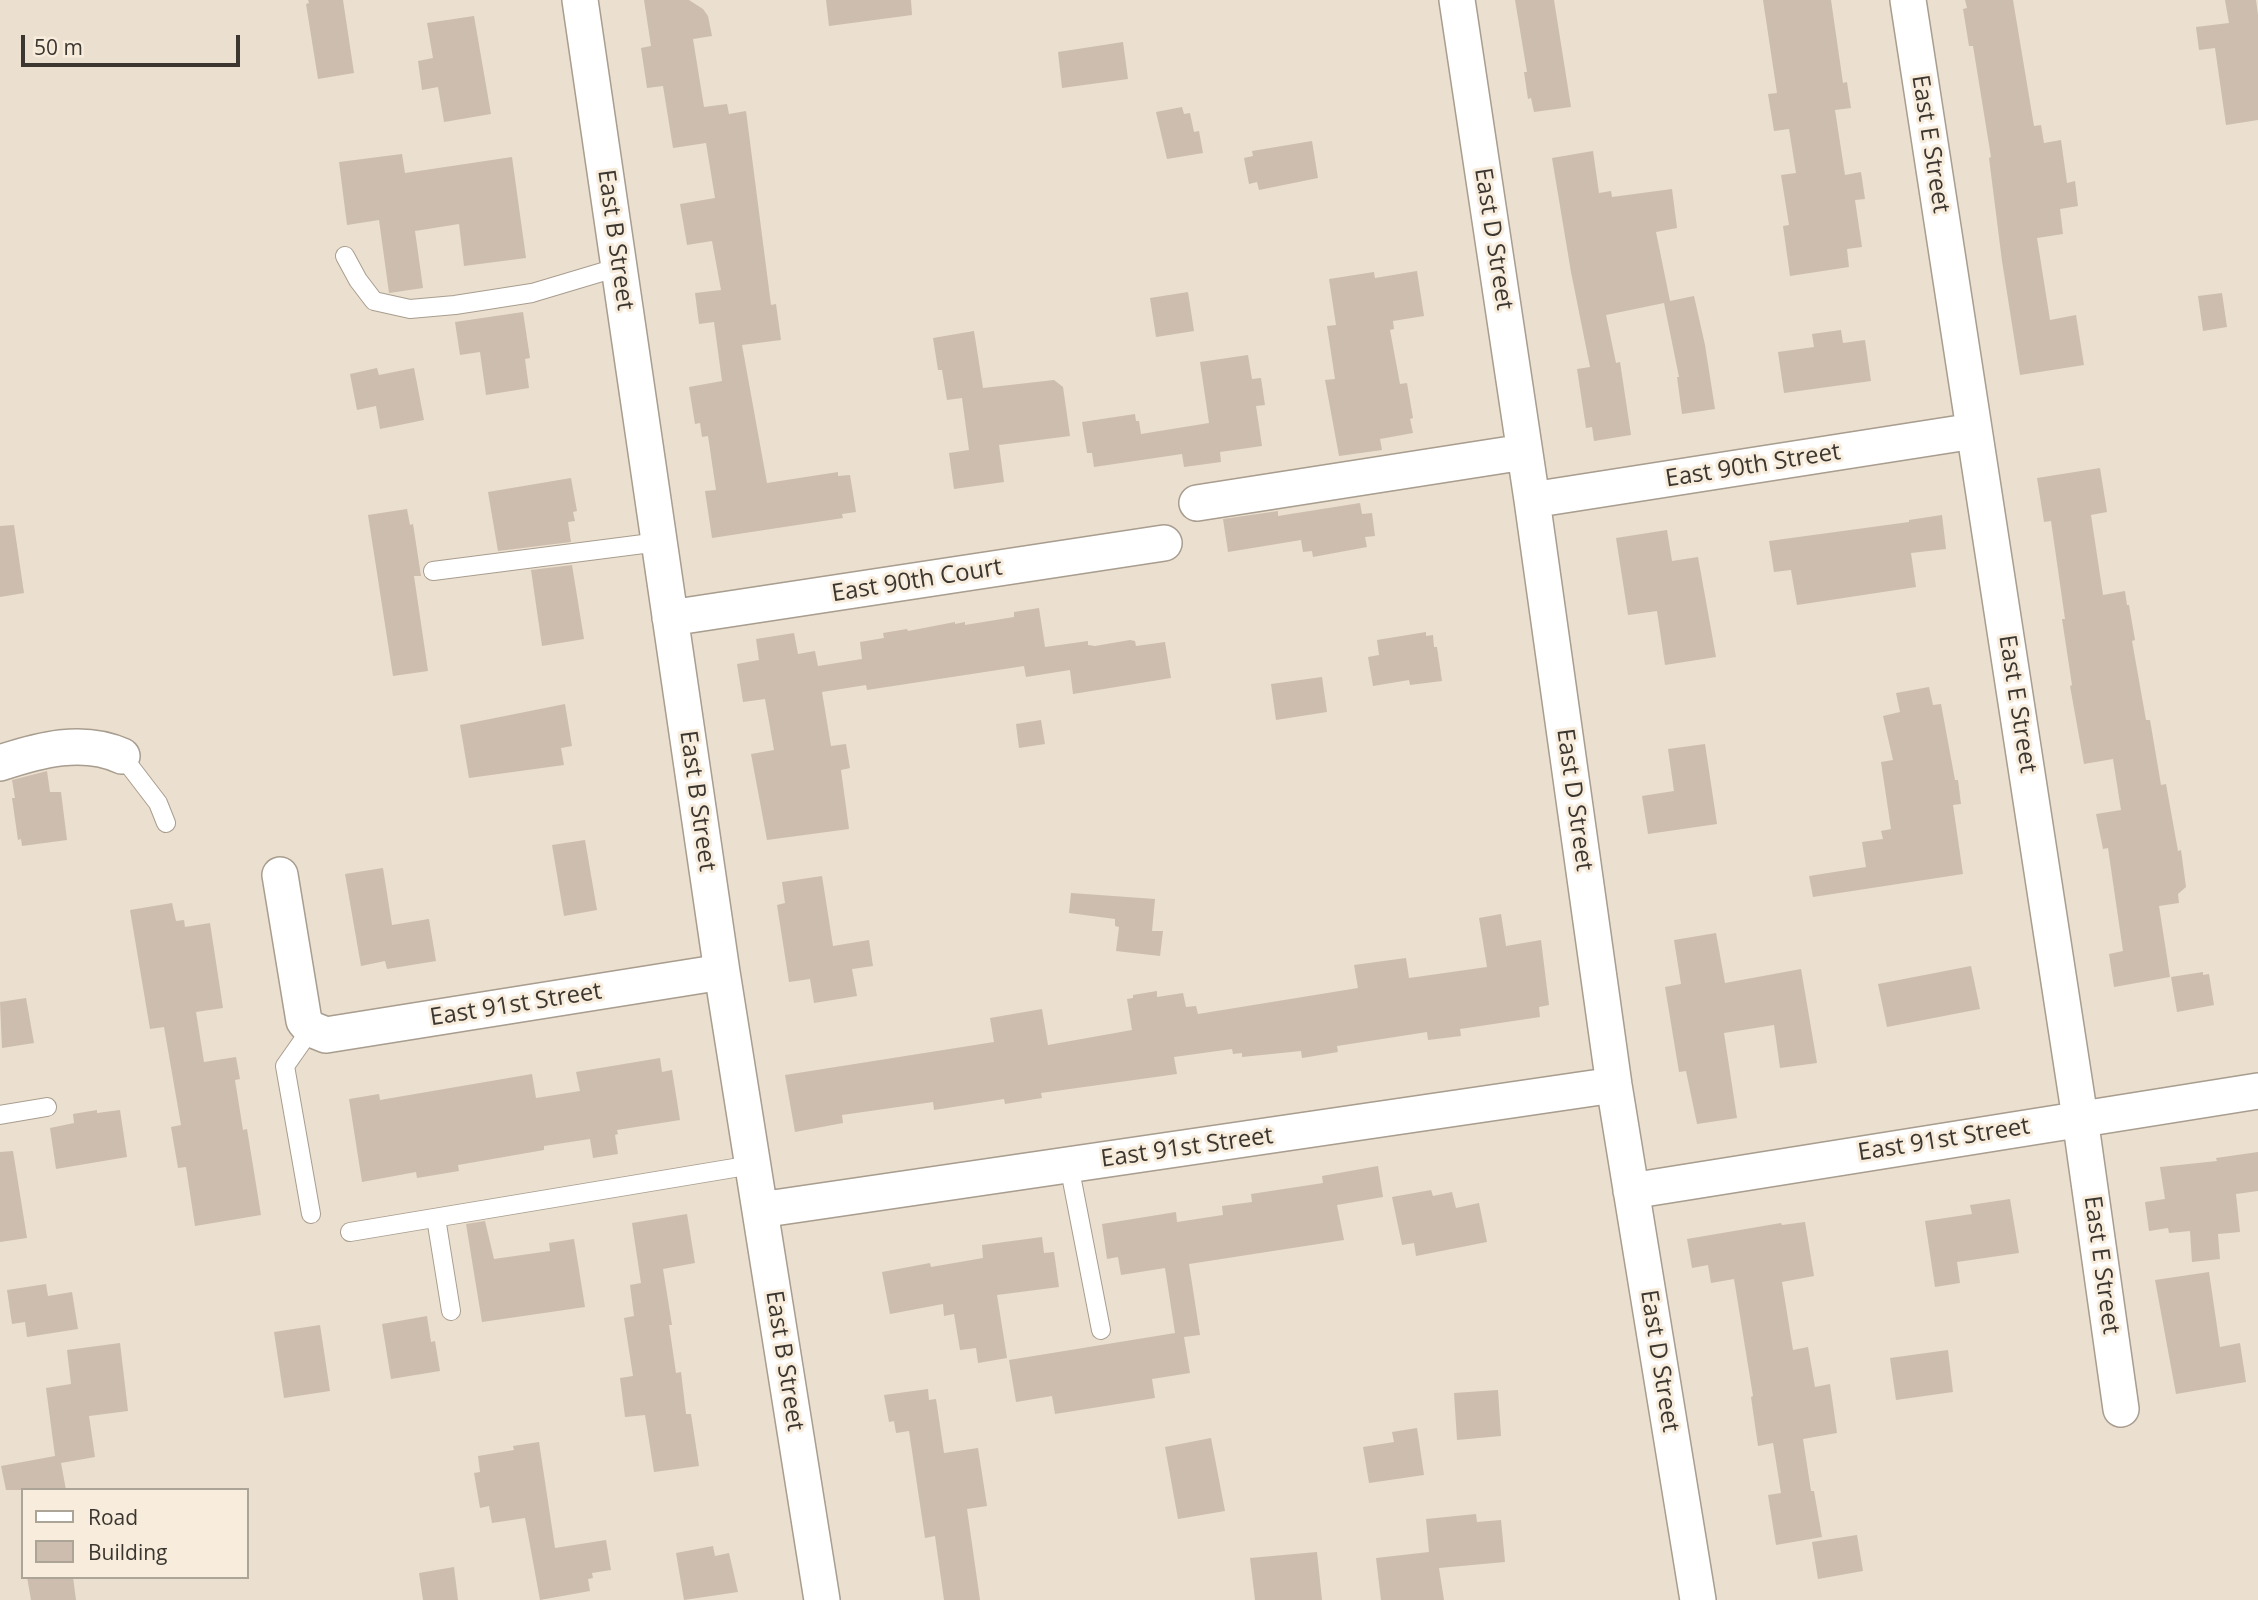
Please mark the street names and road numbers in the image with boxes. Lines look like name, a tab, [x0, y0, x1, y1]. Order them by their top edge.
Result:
street label: East E Street	[1905, 73, 1955, 215]
street label: East D Street	[1468, 166, 1518, 312]
street label: East B Street	[591, 168, 639, 312]
street label: East 90th Street	[1663, 438, 1843, 494]
street label: East 90th Court	[830, 553, 1004, 609]
street label: East E Street	[1992, 633, 2042, 775]
street label: East D Street	[1550, 727, 1598, 873]
street label: East B Street	[673, 729, 721, 873]
street label: East 91st Street	[428, 977, 604, 1033]
street label: East 91st Street	[1856, 1112, 2032, 1168]
street label: East 91st Street	[1099, 1122, 1275, 1174]
street label: East E Street	[2077, 1194, 2125, 1336]
street label: East D Street	[1634, 1288, 1684, 1434]
street label: East B Street	[759, 1289, 809, 1433]

